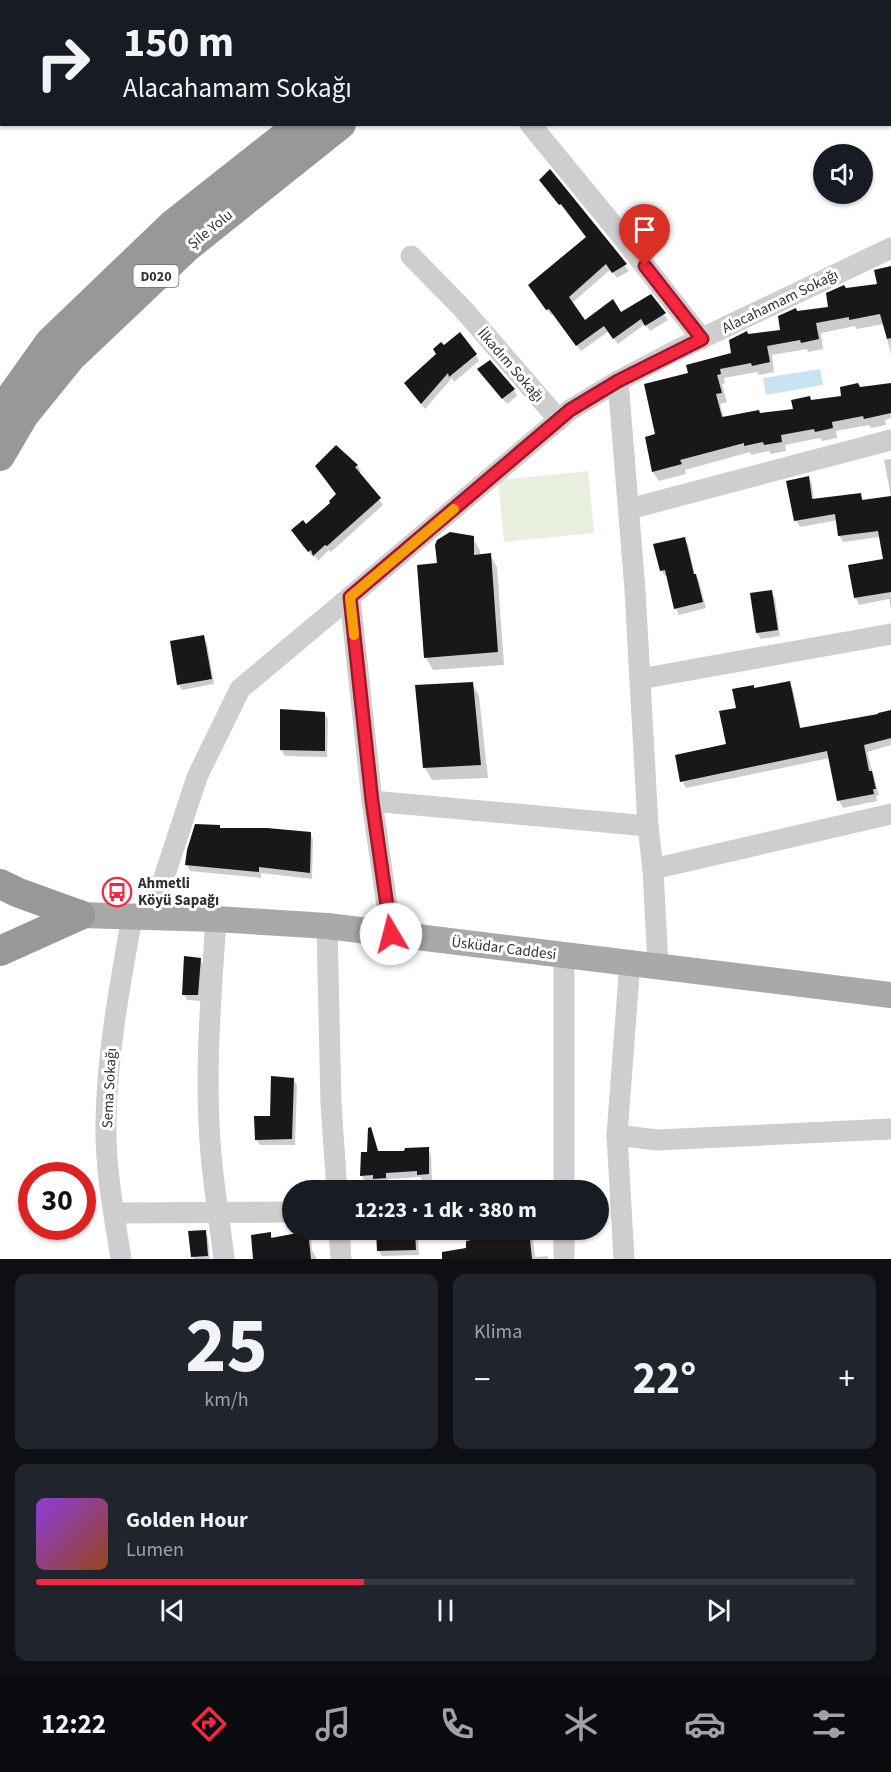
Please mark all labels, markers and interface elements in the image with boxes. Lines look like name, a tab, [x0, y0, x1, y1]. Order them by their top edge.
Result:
text: 150 m	[123, 13, 234, 73]
icon: right	[24, 24, 102, 102]
text: Alacahamam Sokağı	[123, 69, 352, 108]
map controls	[813, 144, 873, 204]
button: sound	[813, 144, 873, 204]
pin	[619, 204, 670, 266]
street label: Şile Yolu	[183, 205, 237, 254]
icon: arrive	[628, 213, 661, 246]
street label: Alacahamam Sokağı	[718, 264, 842, 339]
road number: D020	[134, 265, 178, 287]
street label: İlkadım Sokağı	[472, 324, 549, 407]
place label: Ahmetli Köyü Sapağı	[137, 873, 219, 911]
bus stop icon: Ahmetli Köyü Sapağı	[101, 876, 133, 908]
position arrow	[359, 902, 423, 966]
street label: Üsküdar Caddesi	[450, 932, 558, 965]
street label: Sema Sokağı	[97, 1047, 122, 1129]
speed limit sign: 30	[18, 1162, 96, 1240]
text: 12:23 · 1 dk · 380 m	[354, 1194, 537, 1226]
text: 25	[185, 1291, 268, 1402]
text: Klima	[474, 1318, 522, 1346]
text: 22°	[633, 1347, 696, 1411]
text: −	[474, 1356, 490, 1403]
text: +	[839, 1356, 855, 1403]
text: km/h	[204, 1386, 249, 1414]
text: Golden Hour	[126, 1504, 248, 1536]
text: Lumen	[126, 1536, 184, 1564]
icon: previous	[156, 1594, 189, 1627]
icon: pause	[429, 1594, 462, 1627]
icon: next	[702, 1594, 735, 1627]
icon: directions	[188, 1703, 230, 1745]
icon: music	[312, 1703, 354, 1745]
icon: phone	[436, 1703, 478, 1745]
icon: climate	[560, 1703, 602, 1745]
icon: car	[684, 1703, 726, 1745]
icon: filters	[808, 1703, 850, 1745]
text: 12:22	[41, 1705, 106, 1744]

